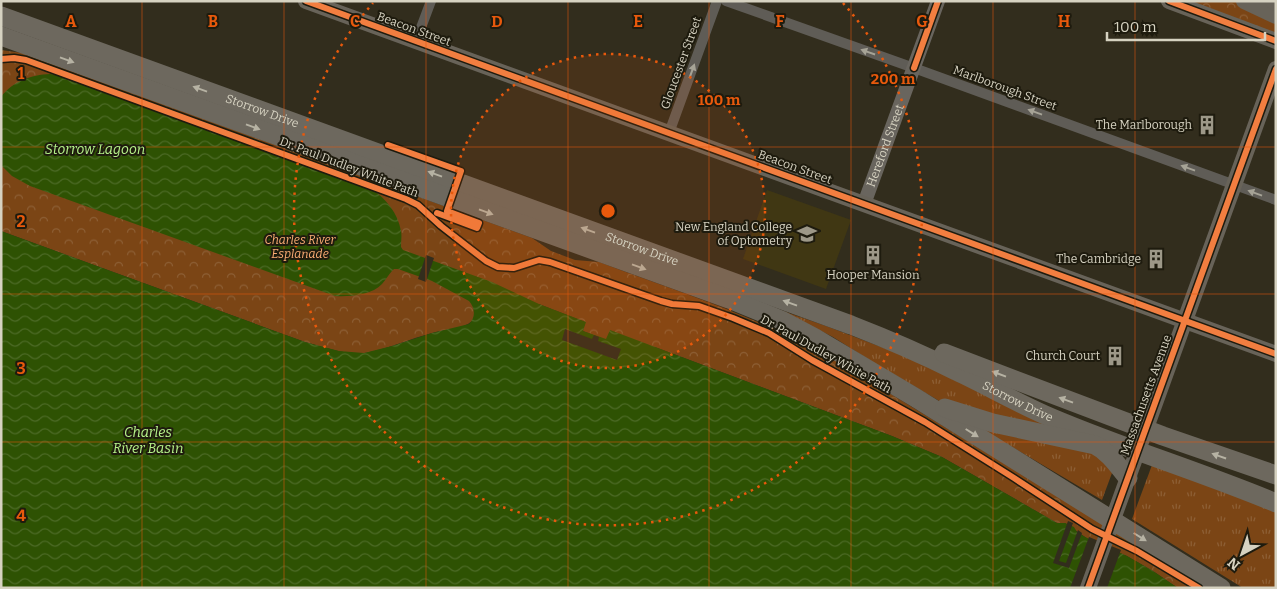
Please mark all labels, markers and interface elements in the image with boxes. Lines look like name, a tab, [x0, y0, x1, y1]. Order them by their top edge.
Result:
street label: Beacon Street	[375, 9, 453, 49]
scale bar	[1107, 10, 1264, 42]
text: A	[65, 12, 77, 31]
text: B	[208, 12, 218, 31]
text: C	[350, 12, 360, 31]
text: D	[491, 12, 503, 31]
text: E	[633, 12, 643, 31]
text: F	[776, 12, 785, 31]
text: G	[916, 12, 928, 31]
text: H	[1058, 12, 1071, 31]
street label: Gloucester Street	[658, 14, 704, 111]
text: 100 m	[1114, 18, 1157, 36]
one-way arrow	[861, 48, 876, 55]
one-way arrow	[60, 56, 75, 64]
one-way arrow	[688, 63, 696, 78]
street label: Marlborough Street	[951, 63, 1059, 113]
text: 1	[18, 64, 25, 83]
text: 200 m	[871, 70, 916, 88]
one-way arrow	[192, 85, 207, 93]
street label: Storrow Drive	[224, 91, 301, 131]
text: 100 m	[698, 91, 741, 109]
street label: Hereford Street	[864, 102, 907, 189]
one-way arrow	[1027, 108, 1042, 116]
building icon: The Marlborough	[1196, 114, 1218, 136]
place label: The Marlborough	[1096, 118, 1193, 132]
one-way arrow	[246, 123, 261, 131]
street label: Dr. Paul Dudley White Path	[278, 134, 421, 200]
water label: Storrow Lagoon	[45, 141, 145, 158]
street label: Beacon Street	[756, 147, 834, 187]
one-way arrow	[1180, 164, 1195, 171]
one-way arrow	[427, 170, 442, 178]
one-way arrow	[1247, 189, 1262, 196]
centre of rings	[599, 202, 617, 220]
one-way arrow	[479, 208, 494, 216]
text: 2	[16, 212, 26, 231]
place label: New England College of Optometry	[675, 220, 793, 248]
school or university icon: New England College of Optometry	[796, 223, 818, 245]
one-way arrow	[580, 226, 595, 233]
street label: Storrow Drive	[604, 229, 680, 269]
park label: Charles River Esplanade	[265, 233, 337, 261]
building icon: Hooper Mansion	[862, 244, 884, 266]
building icon: The Cambridge	[1145, 248, 1167, 270]
place label: The Cambridge	[1056, 252, 1141, 266]
one-way arrow	[632, 263, 647, 271]
place label: Hooper Mansion	[826, 268, 920, 282]
one-way arrow	[782, 299, 797, 307]
street label: Dr. Paul Dudley White Path	[758, 312, 894, 396]
street label: Massachusetts Avenue	[1118, 333, 1174, 457]
building icon: Church Court	[1104, 345, 1126, 367]
place label: Church Court	[1025, 349, 1101, 363]
text: 3	[16, 359, 26, 378]
one-way arrow	[991, 370, 1006, 378]
street label: Storrow Drive	[980, 378, 1055, 425]
one-way arrow	[1058, 396, 1073, 404]
water label: Charles River Basin	[113, 424, 183, 457]
one-way arrow	[965, 429, 979, 438]
one-way arrow	[1211, 452, 1226, 460]
text: 4	[16, 506, 26, 525]
north arrow	[1217, 529, 1267, 579]
one-way arrow	[1133, 533, 1146, 542]
text: N	[1224, 553, 1244, 574]

